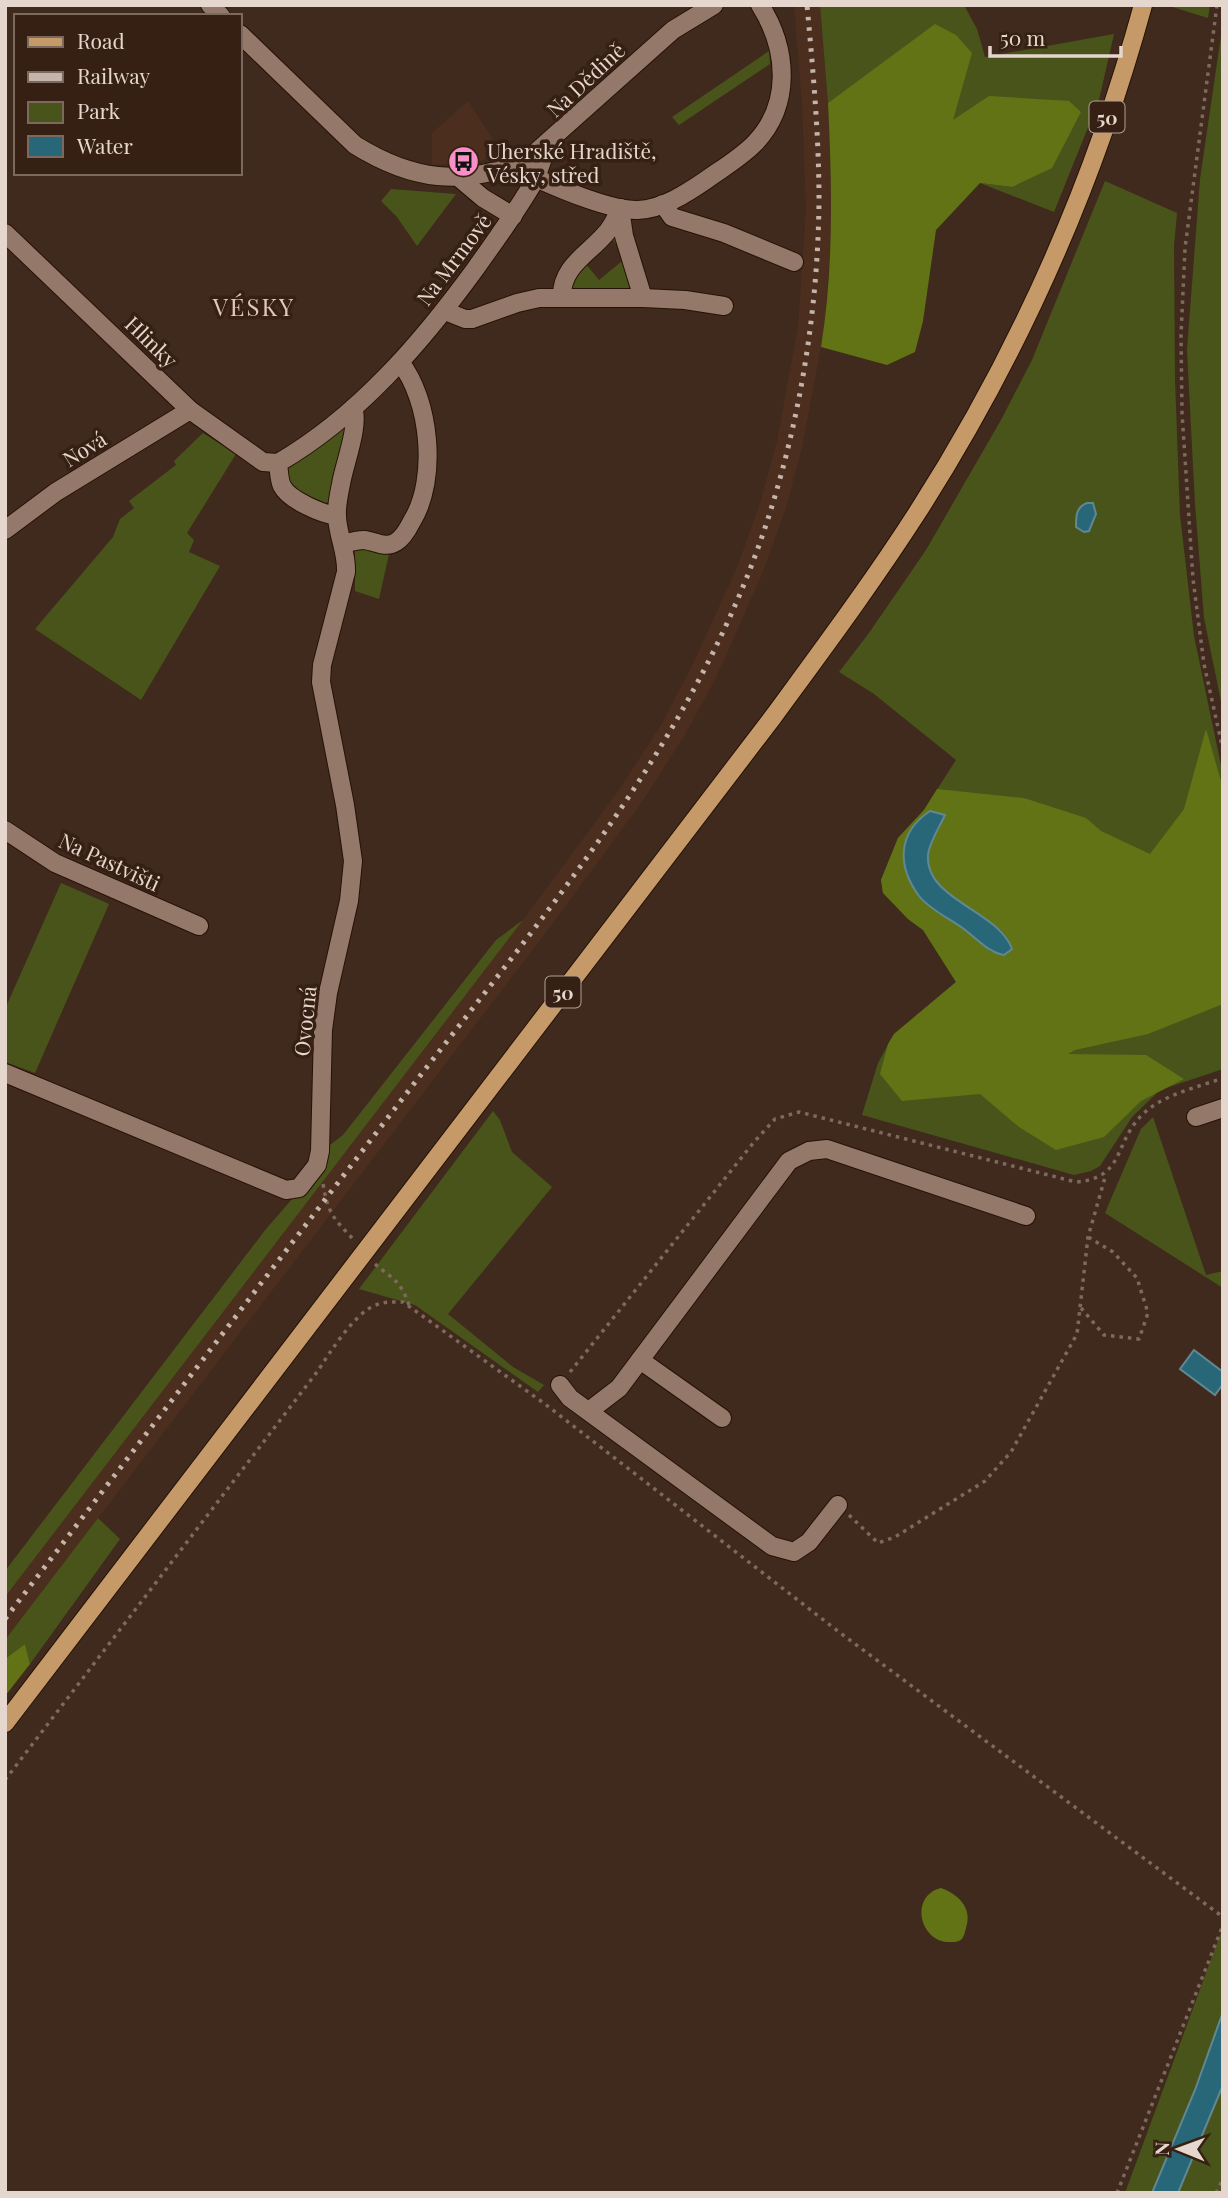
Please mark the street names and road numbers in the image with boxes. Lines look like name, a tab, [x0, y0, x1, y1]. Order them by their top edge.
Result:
street label: Na Dědině	[540, 36, 630, 122]
road number: 50	[1090, 102, 1124, 132]
street label: Na Mrmově	[409, 207, 497, 311]
street label: Hlinky	[120, 309, 185, 373]
street label: Nová	[57, 424, 112, 472]
street label: Na Pastvišti	[55, 825, 165, 897]
road number: 50	[546, 976, 580, 1008]
street label: Ovocná	[286, 984, 322, 1057]

